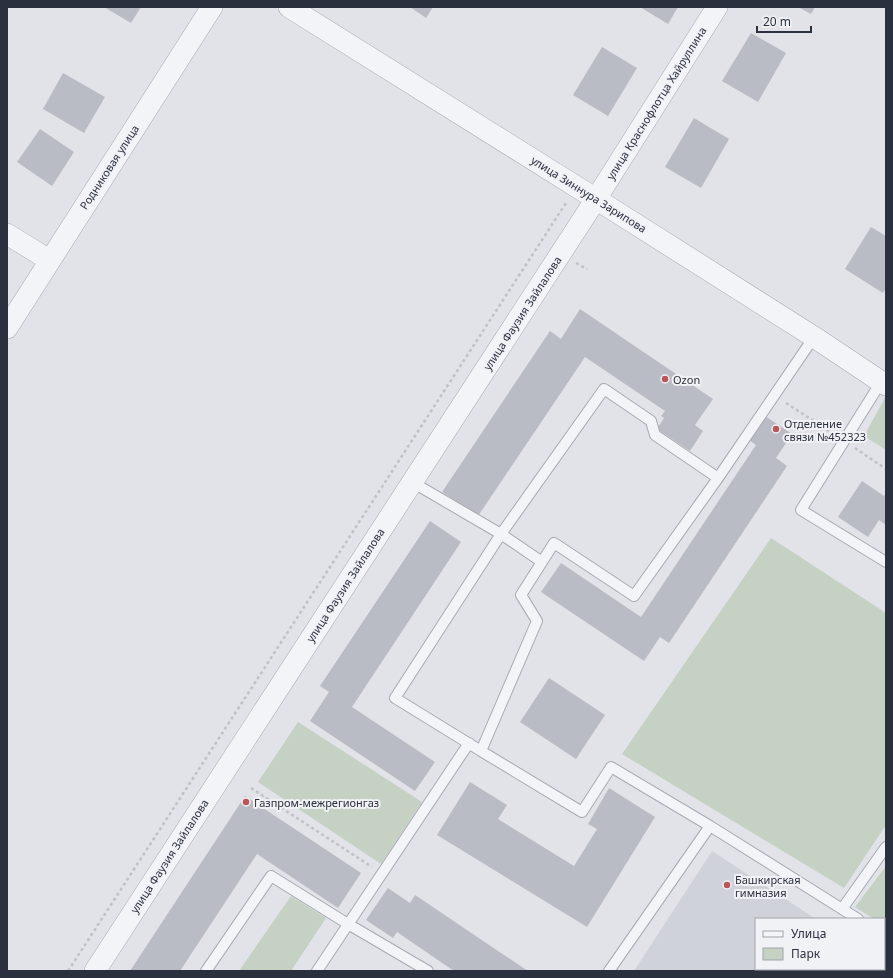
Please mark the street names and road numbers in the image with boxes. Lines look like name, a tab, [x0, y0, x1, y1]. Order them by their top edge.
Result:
street label: улица Краснофлотца Хайруллина	[603, 24, 709, 182]
street label: Родниковая улица	[76, 122, 142, 212]
street label: улица Зиннура Зарипова	[528, 152, 650, 236]
street label: улица Фаузия Зайлалова	[479, 253, 565, 373]
street label: улица Фаузия Зайлалова	[302, 525, 388, 645]
street label: улица Фаузия Зайлалова	[126, 796, 212, 916]

